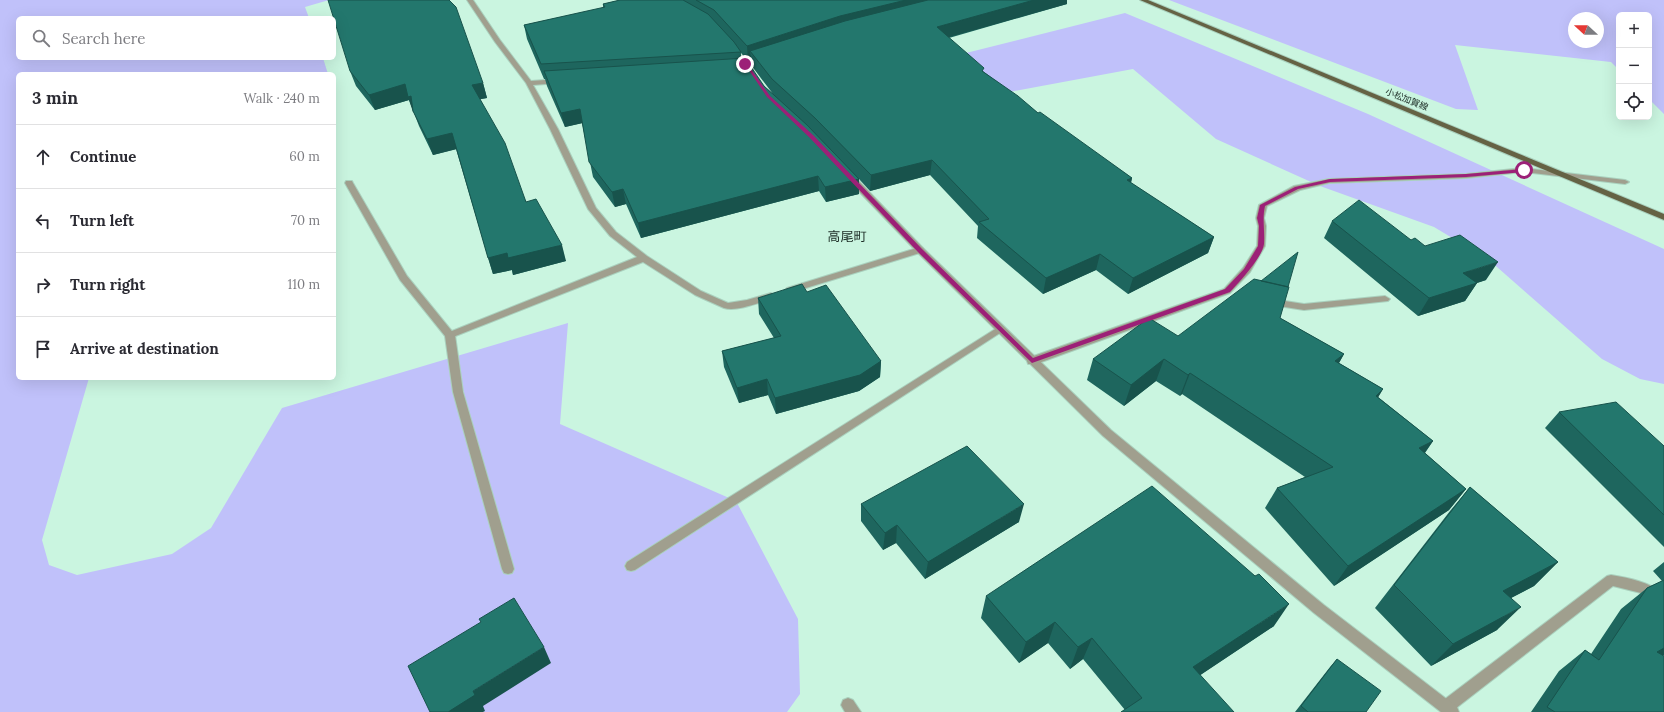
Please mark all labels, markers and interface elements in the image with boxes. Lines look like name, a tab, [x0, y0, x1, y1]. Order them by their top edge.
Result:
north arrow	[1568, 12, 1604, 48]
map controls	[1616, 12, 1652, 120]
button: +	[1616, 12, 1652, 48]
search box	[16, 16, 336, 60]
icon: search	[30, 27, 52, 49]
text: Search here	[62, 29, 145, 48]
button: −	[1616, 48, 1652, 84]
route end	[736, 55, 754, 73]
button: locate	[1616, 84, 1652, 120]
street label: 小松加賀線	[1384, 85, 1431, 113]
text: 3 min	[32, 87, 78, 109]
text: Walk · 240 m	[243, 90, 320, 107]
icon: ahead	[32, 146, 54, 168]
text: Continue	[70, 147, 136, 166]
text: 60 m	[289, 148, 320, 165]
route start	[1515, 161, 1533, 179]
icon: left	[32, 210, 54, 232]
text: Turn left	[70, 211, 134, 230]
text: 70 m	[291, 212, 320, 229]
district label: 高尾町	[827, 228, 867, 245]
icon: right	[32, 274, 54, 296]
text: Turn right	[70, 275, 146, 294]
text: 110 m	[287, 276, 320, 293]
icon: arrive	[32, 338, 54, 360]
text: Arrive at destination	[70, 339, 219, 358]

